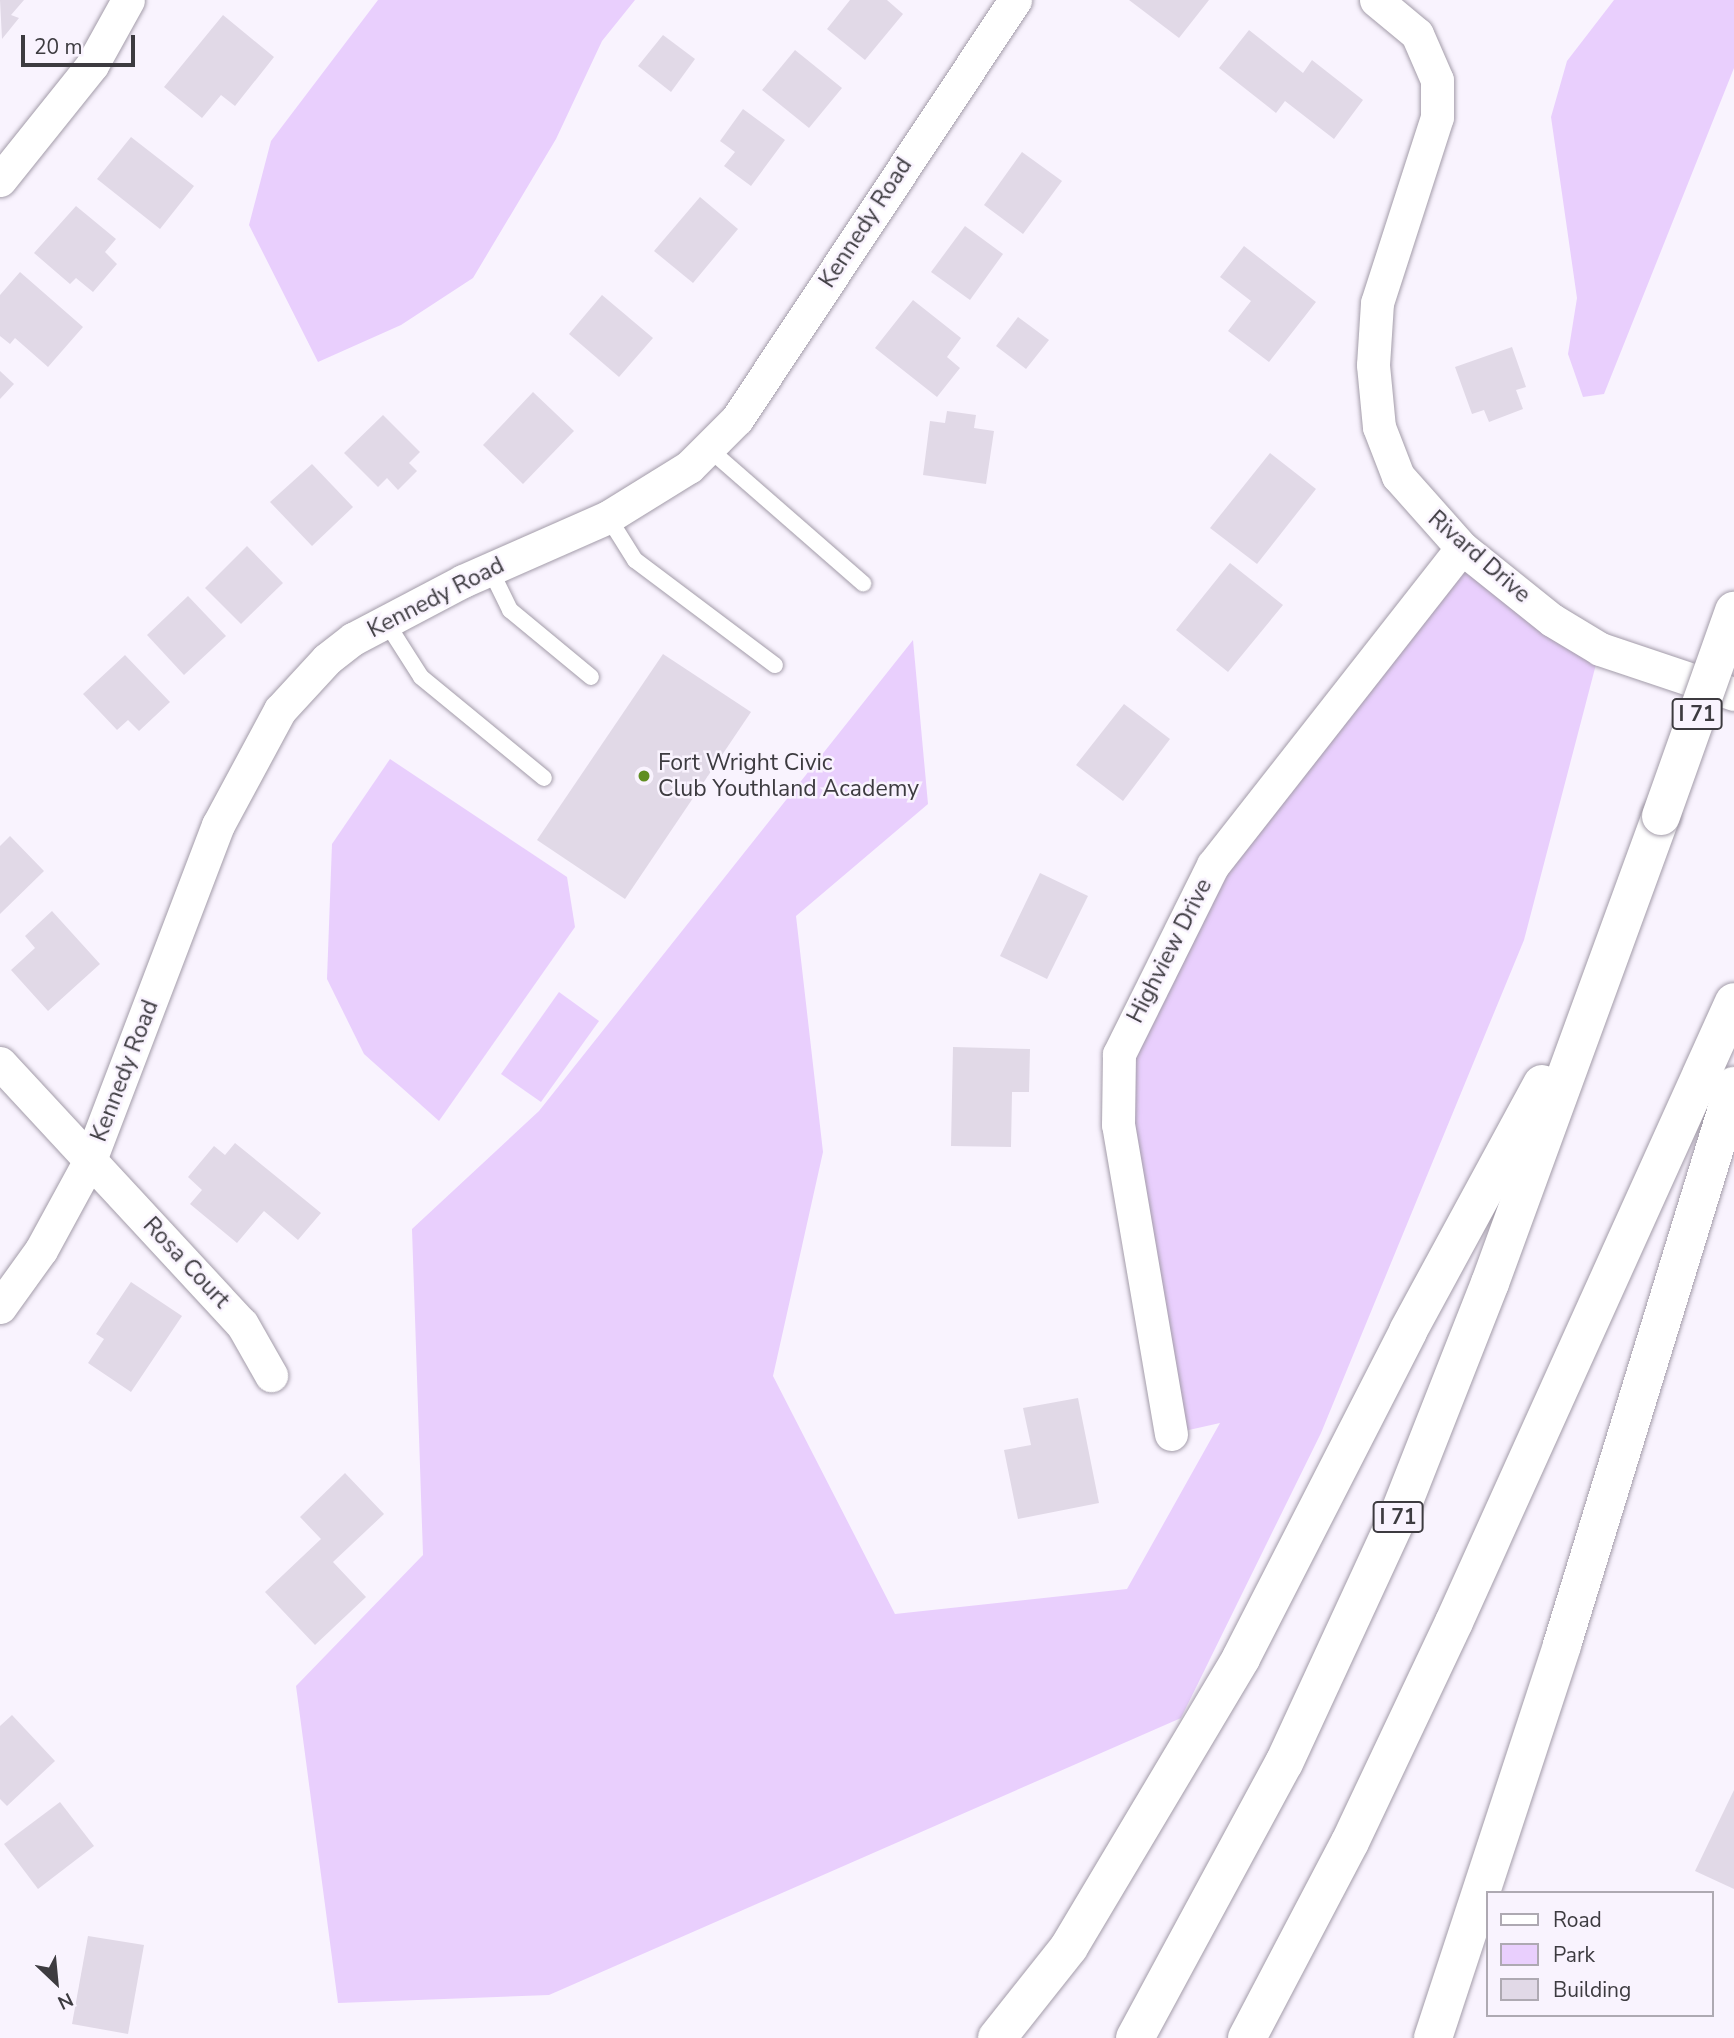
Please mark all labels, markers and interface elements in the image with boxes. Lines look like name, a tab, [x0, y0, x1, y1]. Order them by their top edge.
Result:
scale bar	[24, 21, 138, 65]
text: 20 m	[34, 33, 83, 61]
street label: Kennedy Road	[814, 153, 918, 293]
street label: Rivard Drive	[1422, 505, 1536, 609]
street label: Kennedy Road	[363, 552, 509, 644]
road number: I 71	[1671, 696, 1723, 732]
place label: Fort Wright Civic Club Youthland Academy	[658, 749, 919, 803]
marker: Fort Wright Civic Club Youthland Academy	[636, 768, 652, 784]
street label: Highview Drive	[1122, 874, 1218, 1028]
street label: Kennedy Road	[85, 996, 165, 1146]
street label: Rosa Court	[137, 1212, 235, 1314]
road number: I 71	[1372, 1500, 1424, 1534]
legend	[1486, 1891, 1713, 2017]
text: Road	[1553, 1906, 1602, 1934]
text: Park	[1553, 1941, 1595, 1969]
north arrow	[21, 1947, 91, 2017]
text: Building	[1553, 1976, 1631, 2004]
text: N	[53, 1986, 77, 2016]

